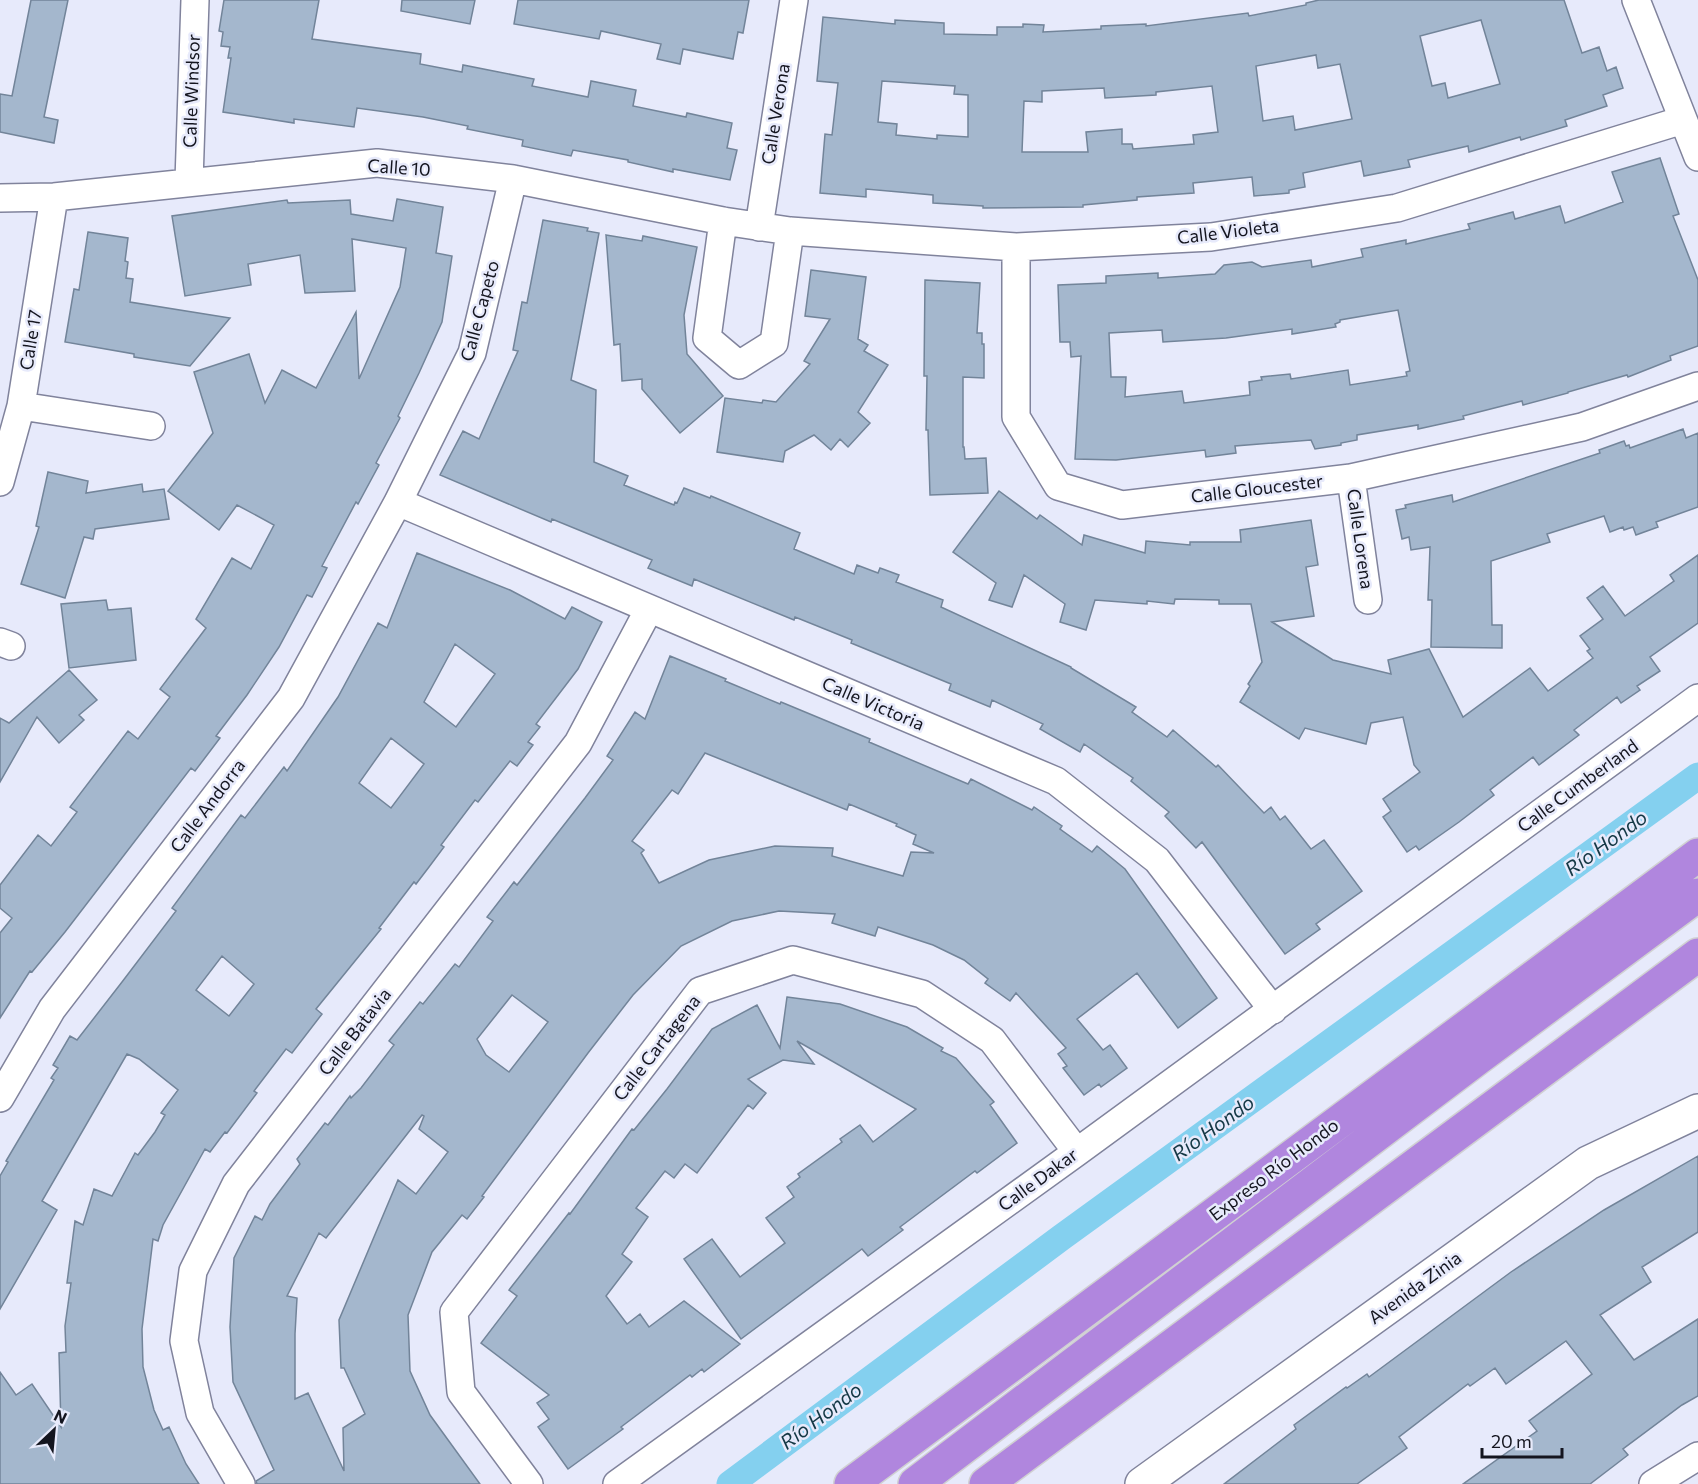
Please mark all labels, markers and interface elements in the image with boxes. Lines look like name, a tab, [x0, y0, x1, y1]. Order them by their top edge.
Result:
street label: Calle Windsor	[178, 34, 204, 148]
street label: Calle Verona	[756, 62, 794, 166]
street label: Calle 10	[367, 154, 431, 180]
street label: Calle Violeta	[1176, 214, 1280, 248]
street label: Calle Capeto	[455, 258, 503, 364]
street label: Calle 17	[14, 308, 46, 372]
street label: Calle Gloucester	[1190, 469, 1324, 507]
street label: Calle Lorena	[1343, 487, 1379, 590]
street label: Calle Victoria	[819, 672, 928, 734]
street label: Calle Cumberland	[1513, 734, 1642, 836]
street label: Calle Andorra	[165, 754, 249, 856]
water label: Río Hondo	[1559, 804, 1651, 880]
street label: Calle Batavia	[313, 983, 395, 1079]
street label: Calle Cartagena	[608, 990, 704, 1105]
water label: Río Hondo	[1166, 1089, 1258, 1165]
street label: Expreso Río Hondo	[1204, 1113, 1342, 1225]
street label: Calle Dakar	[993, 1143, 1081, 1215]
street label: Avenida Zinia	[1364, 1246, 1465, 1328]
water label: Río Hondo	[775, 1377, 866, 1454]
north arrow	[24, 1400, 84, 1460]
text: N	[51, 1405, 70, 1427]
scale bar	[1482, 1421, 1562, 1459]
text: 20 m	[1491, 1430, 1532, 1452]

